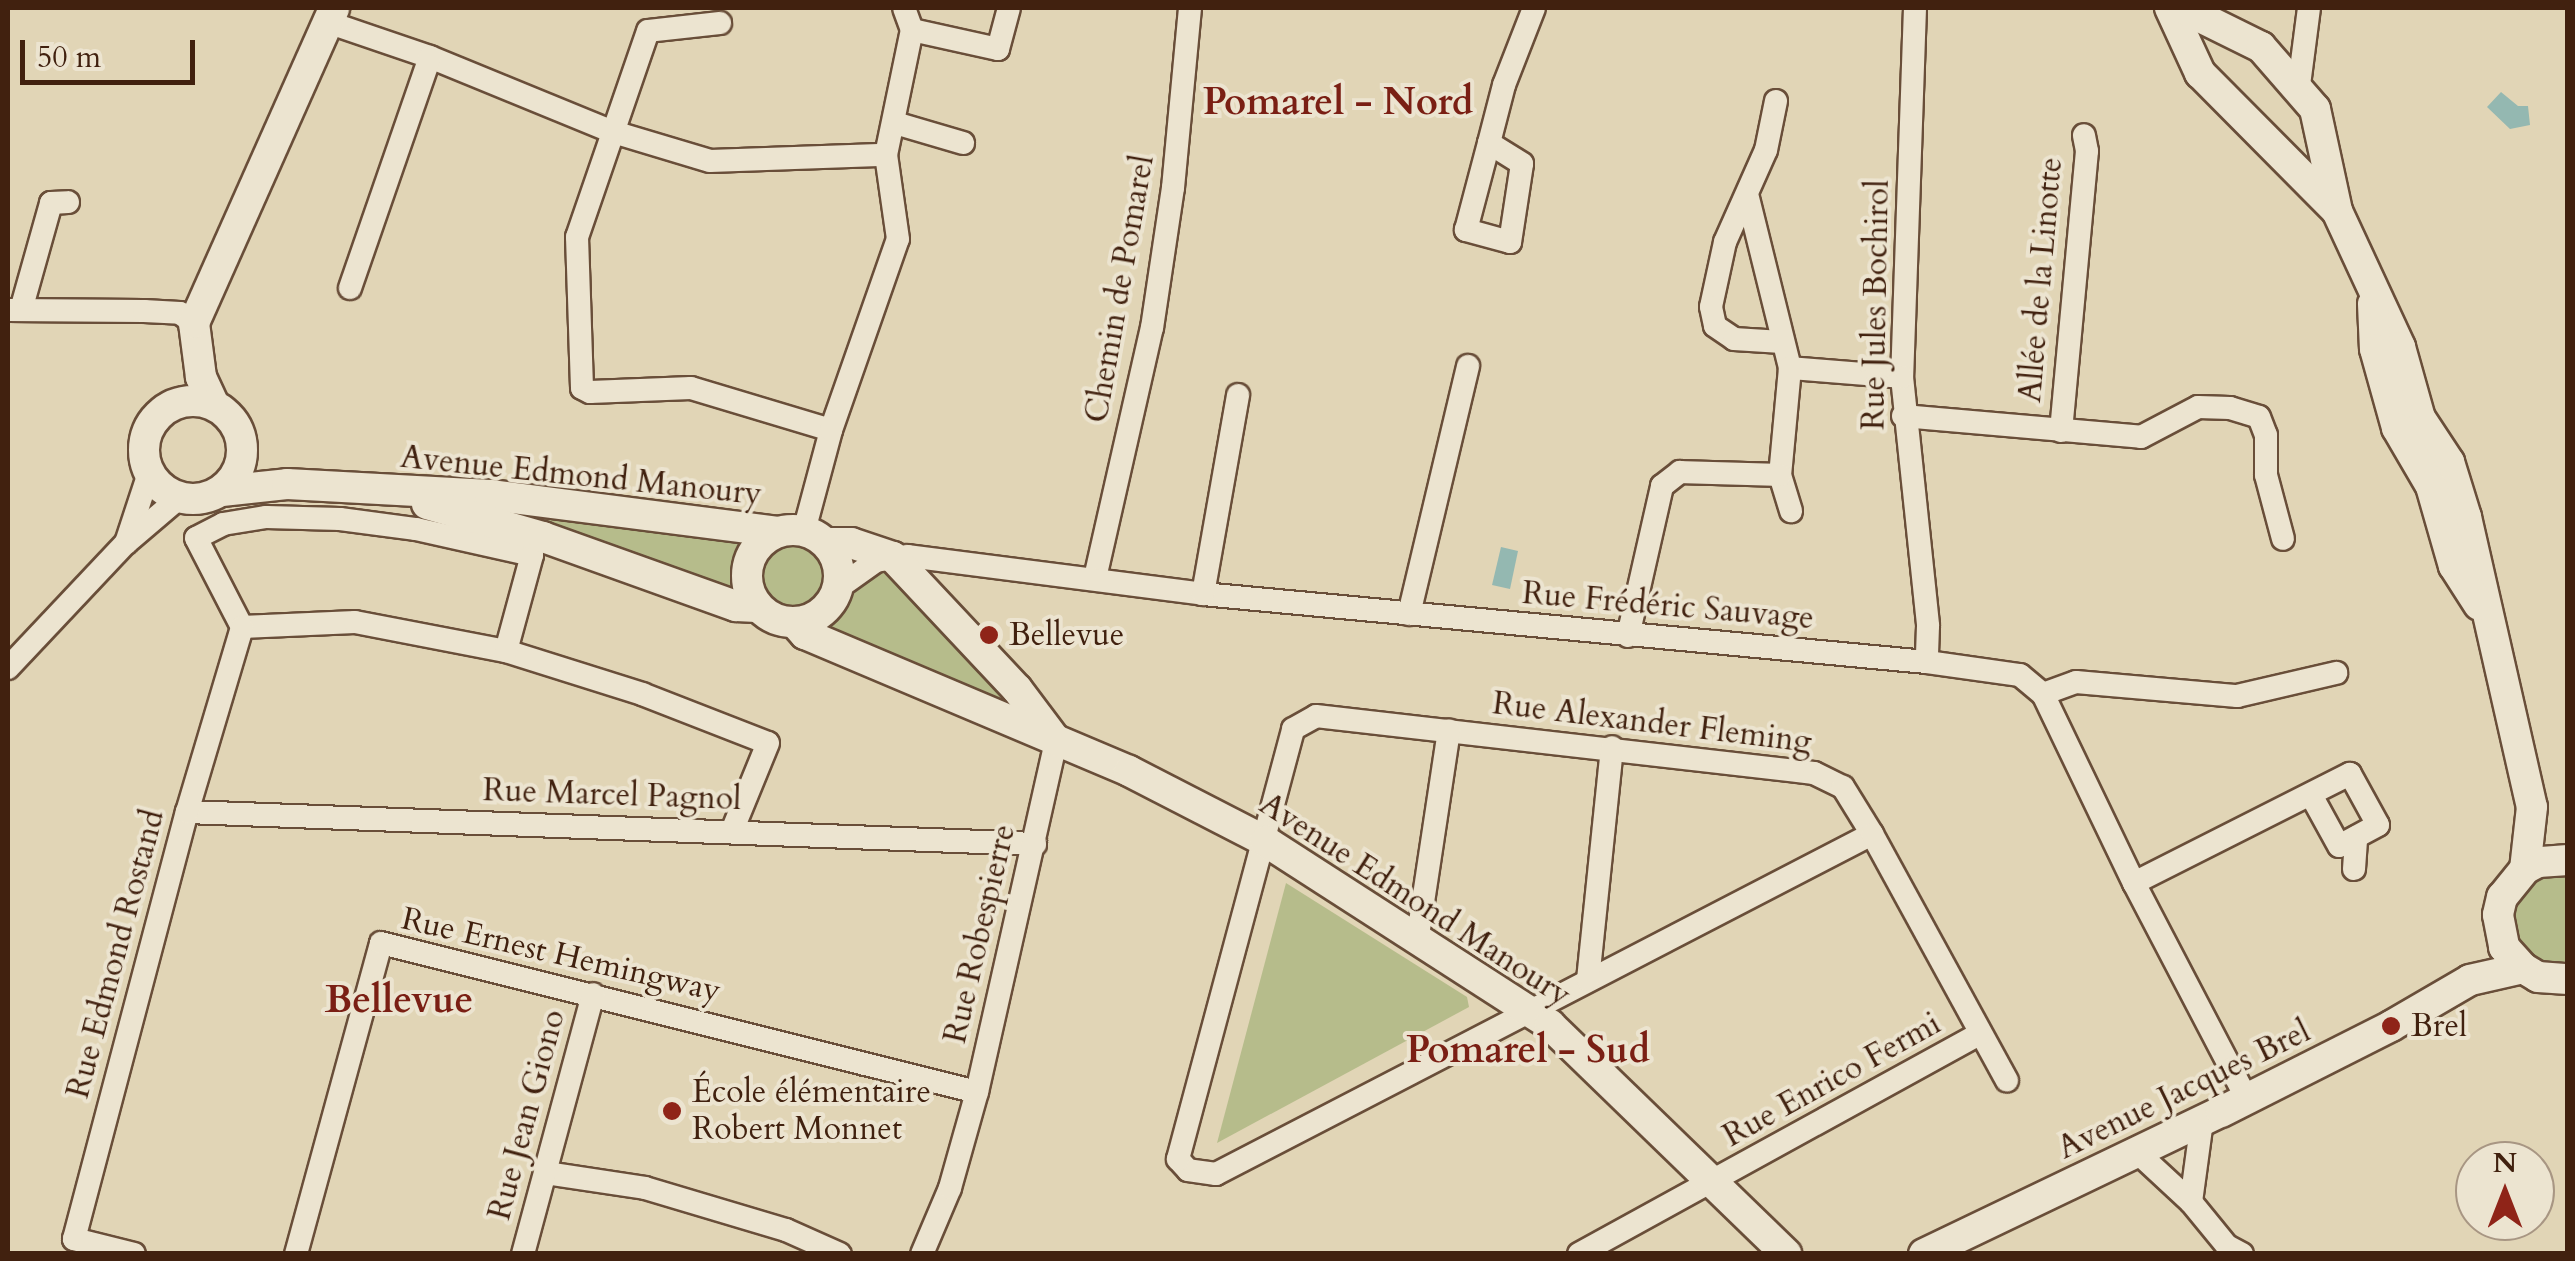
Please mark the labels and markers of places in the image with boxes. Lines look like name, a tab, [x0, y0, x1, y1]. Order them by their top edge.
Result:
place label: Bellevue	[1009, 616, 1124, 654]
marker: Bellevue	[978, 624, 1000, 646]
place label: Brel	[2411, 1007, 2467, 1045]
marker: Brel	[2380, 1015, 2402, 1037]
place label: École élémentaire Robert Monnet	[692, 1074, 931, 1149]
marker: École élémentaire Robert Monnet	[661, 1100, 683, 1122]

